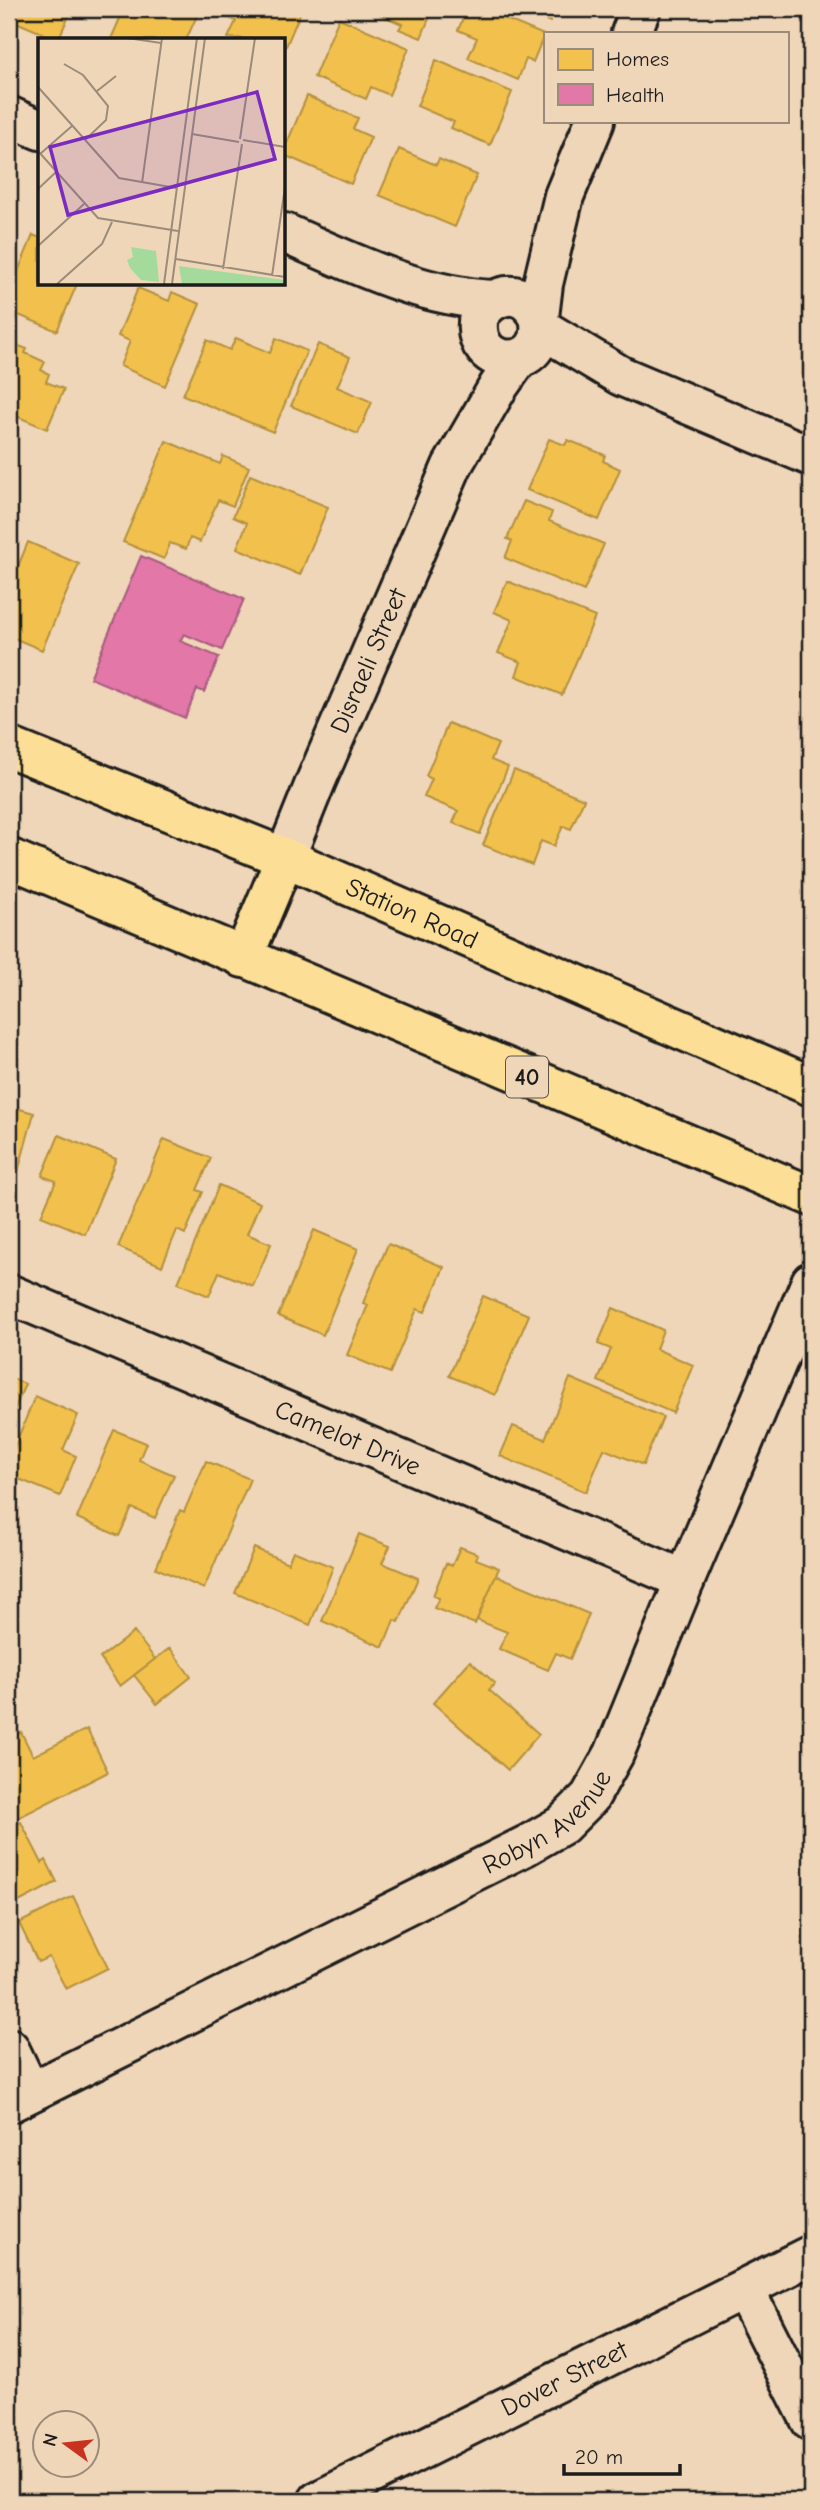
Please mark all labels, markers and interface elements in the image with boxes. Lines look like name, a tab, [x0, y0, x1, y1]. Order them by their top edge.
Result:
legend	[544, 32, 788, 122]
inset map	[38, 38, 285, 285]
text: Homes	[606, 47, 669, 71]
text: Health	[606, 83, 664, 107]
street label: Disraeli Street	[324, 583, 414, 738]
street label: Station Road	[341, 872, 482, 956]
road number: 40	[506, 1056, 548, 1098]
street label: Camelot Drive	[270, 1394, 425, 1482]
street label: Robyn Avenue	[478, 1765, 618, 1881]
street label: Dover Street	[496, 2334, 634, 2423]
north arrow	[32, 2408, 102, 2478]
text: N	[38, 2431, 63, 2449]
scale bar	[564, 2433, 680, 2477]
text: 20 m	[575, 2445, 623, 2469]

